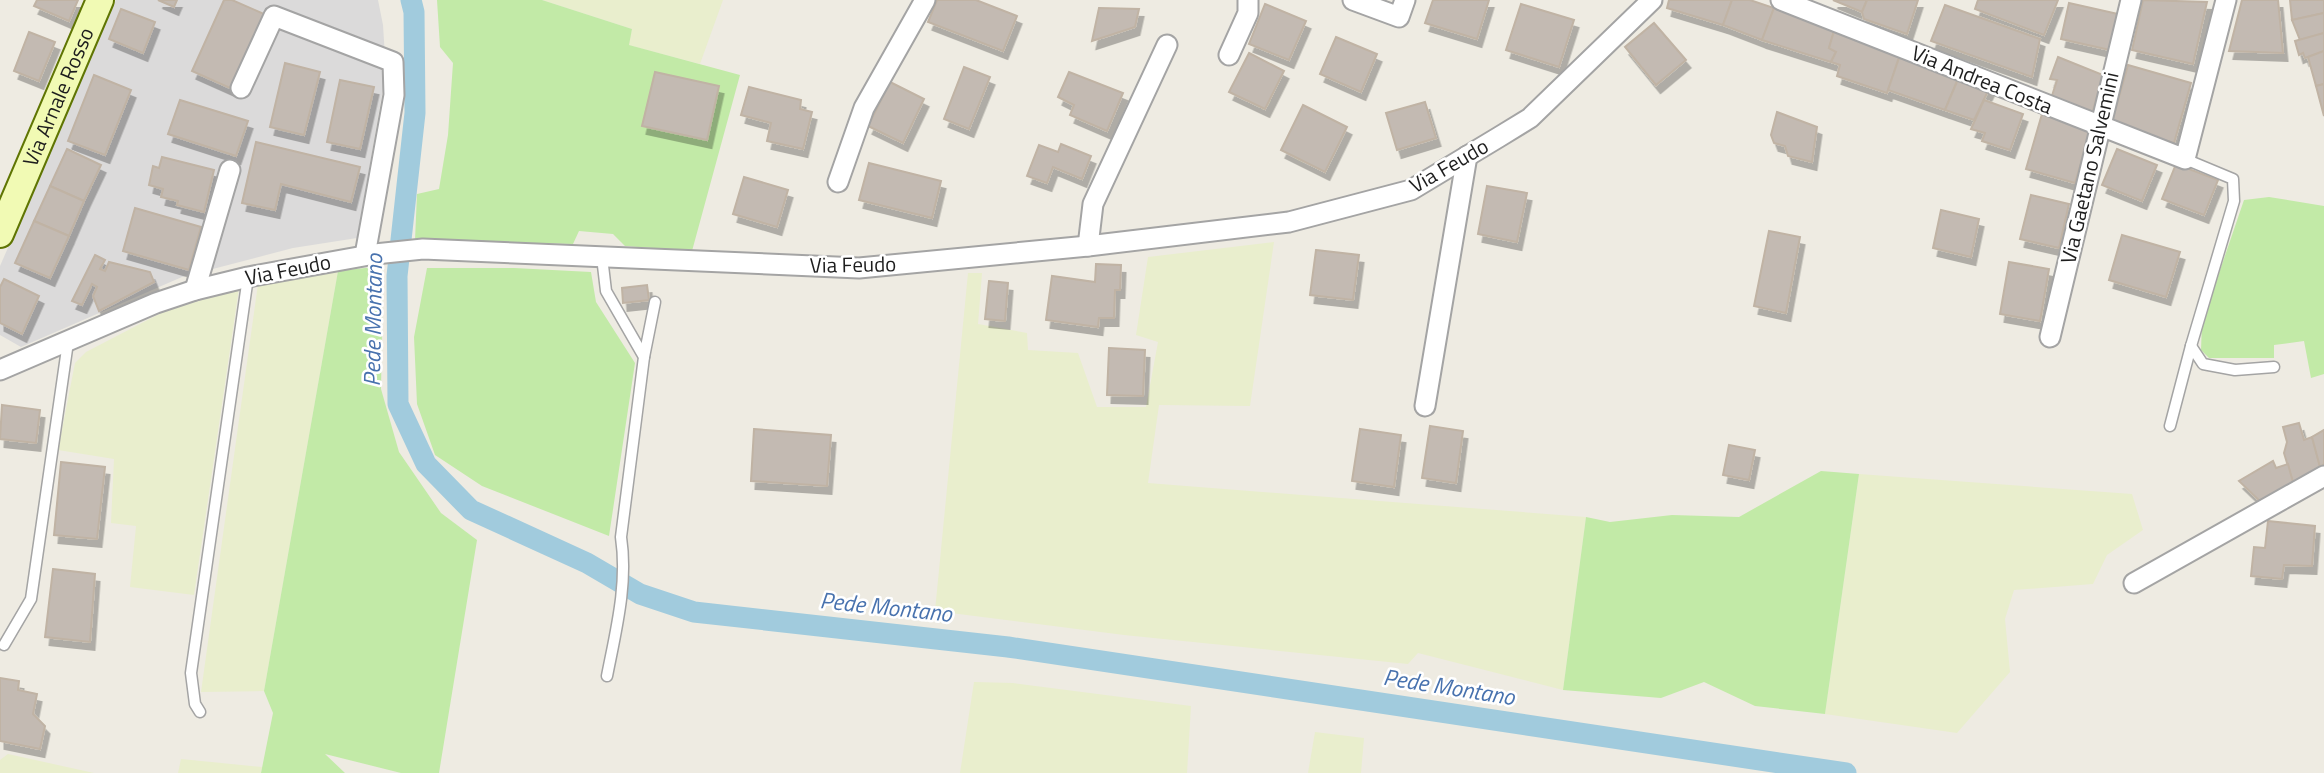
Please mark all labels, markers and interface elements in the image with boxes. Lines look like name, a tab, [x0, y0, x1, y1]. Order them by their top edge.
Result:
street label: Via Arnale Rosso	[14, 22, 101, 171]
street label: Via Andrea Costa	[1907, 36, 2058, 122]
street label: Via Gaetano Salvemini	[2051, 69, 2127, 267]
street label: Via Feudo	[1403, 130, 1494, 201]
street label: Via Feudo	[242, 245, 333, 293]
street label: Via Feudo	[809, 247, 897, 281]
water label: Pede Montano	[354, 253, 391, 387]
water label: Pede Montano	[818, 582, 954, 631]
water label: Pede Montano	[1381, 659, 1518, 714]

